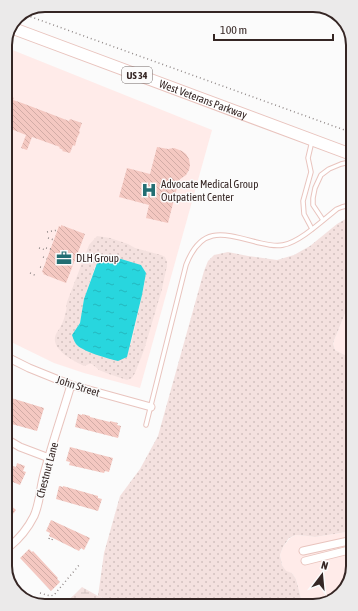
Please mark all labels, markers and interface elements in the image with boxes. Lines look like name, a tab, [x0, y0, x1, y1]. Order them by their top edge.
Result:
scale bar	[214, 16, 333, 42]
text: 100 m	[220, 23, 247, 37]
road number: US 34	[122, 67, 152, 83]
street label: West Veterans Parkway	[158, 77, 249, 121]
place label: Advocate Medical Group Outpatient Center	[161, 178, 258, 203]
hospital icon: Advocate Medical Group Outpatient Center	[140, 181, 158, 199]
office icon: DLH Group	[55, 249, 73, 267]
place label: DLH Group	[76, 252, 119, 264]
street label: John Street	[55, 373, 101, 399]
street label: Chestnut Lane	[34, 441, 60, 499]
north arrow	[302, 555, 342, 595]
text: N	[320, 559, 330, 572]

